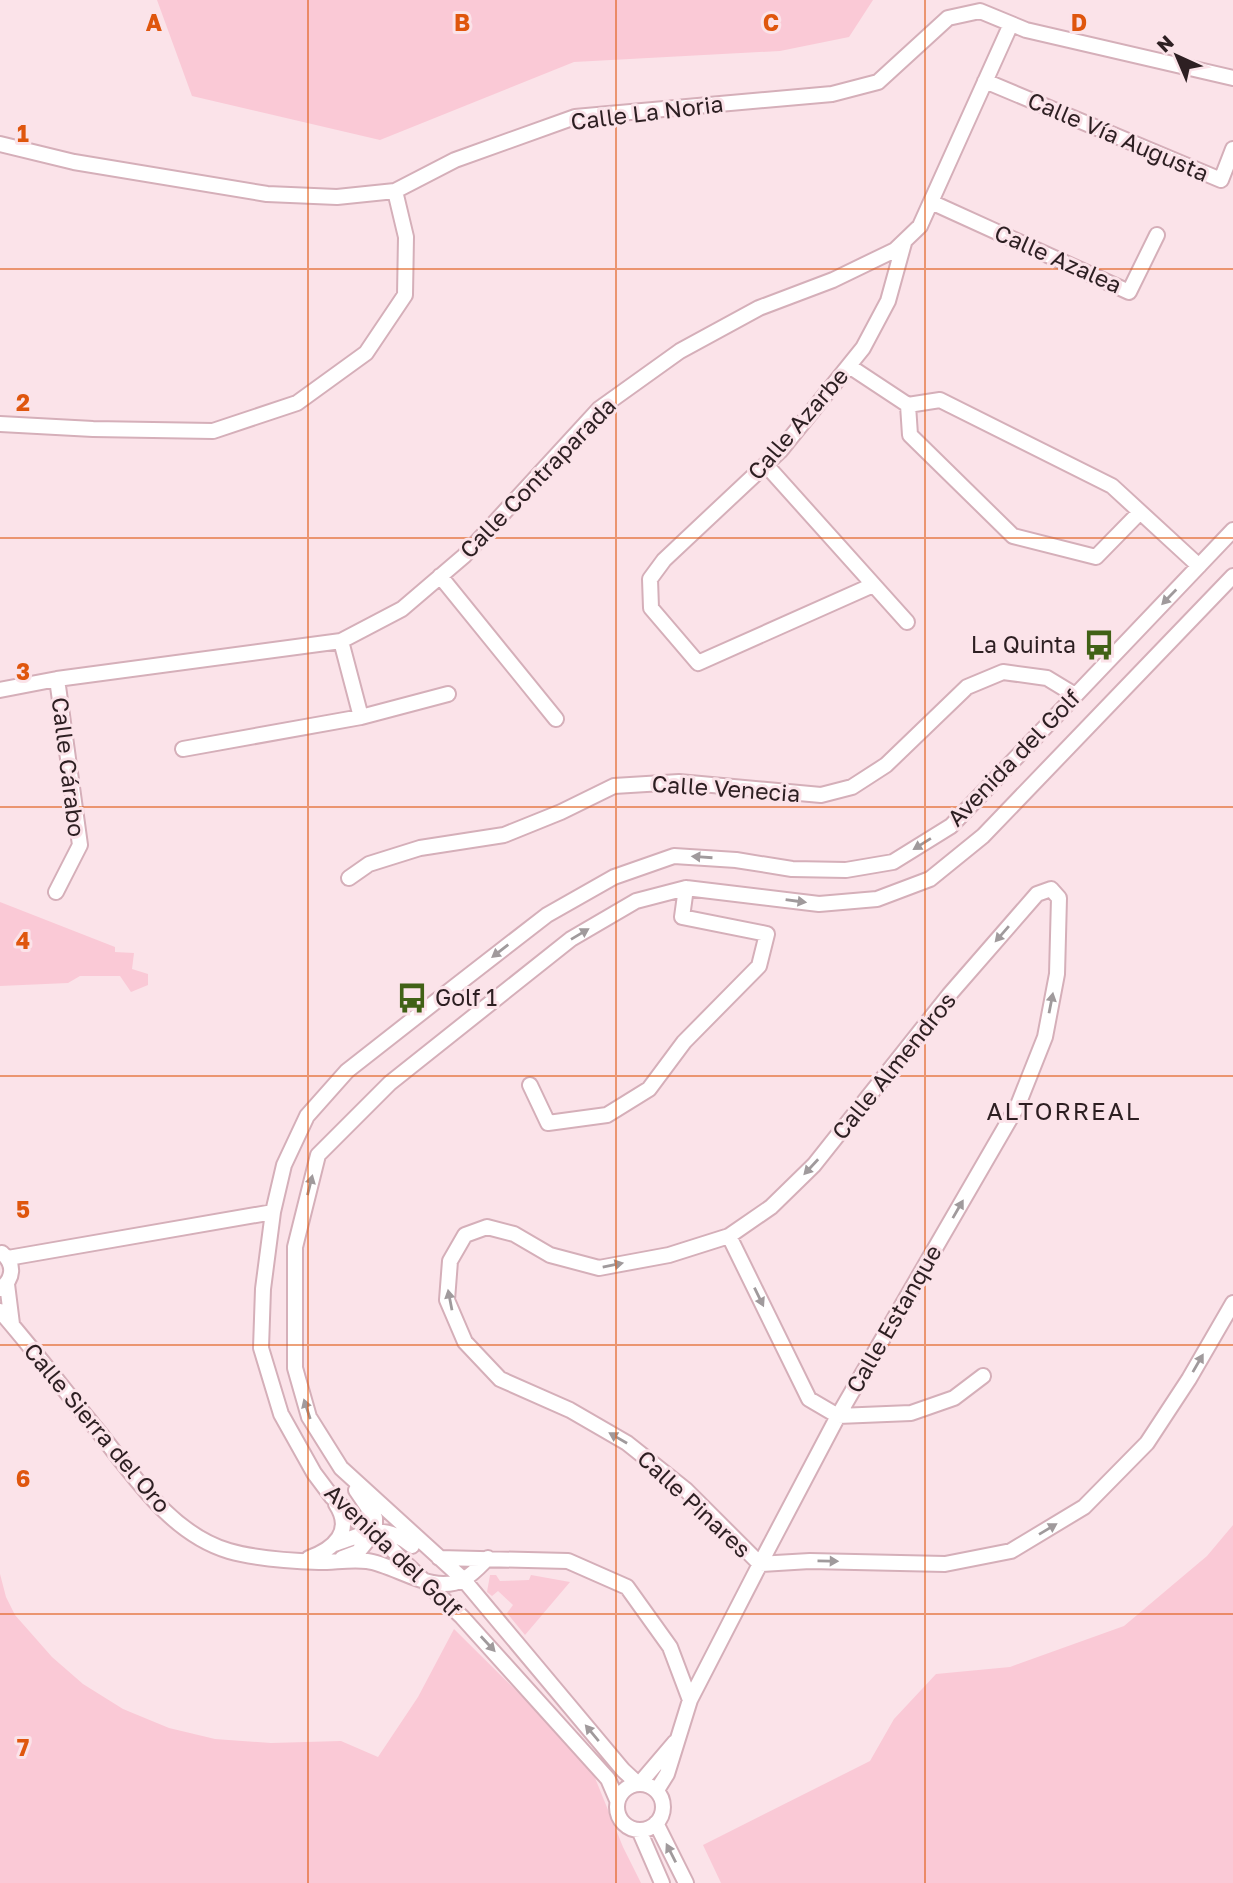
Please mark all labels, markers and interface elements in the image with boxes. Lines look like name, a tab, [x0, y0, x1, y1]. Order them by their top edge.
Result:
text: A	[146, 8, 163, 36]
text: B	[454, 8, 470, 36]
text: C	[763, 8, 779, 36]
text: D	[1071, 8, 1087, 36]
north arrow	[1142, 21, 1212, 91]
text: N	[1152, 30, 1178, 57]
street label: Calle Vía Augusta	[1024, 85, 1213, 187]
street label: Calle La Noria	[569, 89, 725, 135]
text: 1	[17, 119, 29, 147]
street label: Calle Azalea	[991, 218, 1126, 299]
street label: Calle Azarbe	[741, 362, 853, 485]
text: 2	[16, 388, 30, 416]
street label: Calle Contraparada	[453, 391, 621, 563]
one-way arrow	[1161, 588, 1177, 606]
bus stop icon: La Quinta	[1082, 628, 1116, 662]
place label: La Quinta	[971, 630, 1076, 658]
text: 3	[16, 657, 30, 685]
street label: Avenida del Golf	[941, 683, 1085, 831]
street label: Calle Cárabo	[47, 695, 91, 838]
street label: Calle Venecia	[651, 769, 801, 807]
one-way arrow	[913, 837, 932, 850]
one-way arrow	[690, 852, 712, 863]
one-way arrow	[785, 895, 807, 906]
one-way arrow	[994, 925, 1010, 943]
text: 4	[16, 926, 30, 954]
one-way arrow	[571, 928, 590, 941]
one-way arrow	[492, 944, 510, 959]
bus stop icon: Golf 1	[395, 981, 429, 1015]
place label: Golf 1	[435, 983, 497, 1011]
street label: Calle Almendros	[825, 986, 961, 1145]
one-way arrow	[1046, 992, 1057, 1014]
district label: ALTORREAL	[986, 1096, 1142, 1125]
one-way arrow	[804, 1158, 820, 1175]
one-way arrow	[305, 1174, 316, 1196]
text: 5	[16, 1195, 30, 1223]
one-way arrow	[952, 1199, 964, 1218]
street label: Calle Estanque	[839, 1240, 947, 1397]
one-way arrow	[602, 1259, 624, 1270]
one-way arrow	[754, 1287, 765, 1307]
one-way arrow	[444, 1289, 455, 1311]
street label: Calle Sierra del Oro	[19, 1337, 177, 1518]
one-way arrow	[1192, 1353, 1204, 1373]
one-way arrow	[302, 1398, 312, 1419]
one-way arrow	[608, 1431, 627, 1444]
street label: Calle Pinares	[632, 1444, 757, 1563]
text: 6	[16, 1464, 30, 1492]
street label: Avenida del Golf	[320, 1478, 468, 1622]
one-way arrow	[1038, 1523, 1057, 1535]
one-way arrow	[817, 1556, 839, 1567]
one-way arrow	[479, 1635, 495, 1652]
one-way arrow	[585, 1724, 600, 1741]
text: 7	[17, 1733, 29, 1761]
one-way arrow	[666, 1843, 677, 1863]

